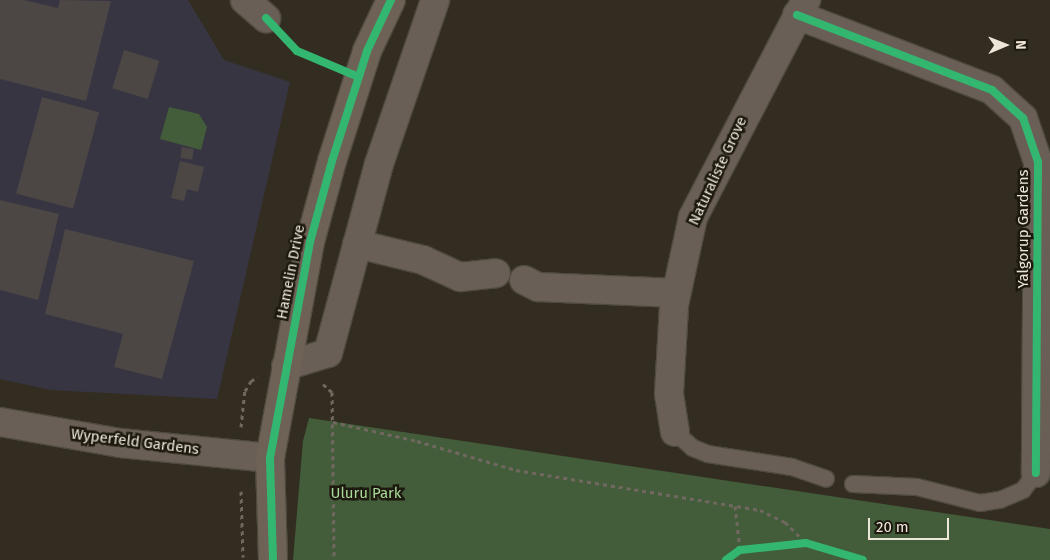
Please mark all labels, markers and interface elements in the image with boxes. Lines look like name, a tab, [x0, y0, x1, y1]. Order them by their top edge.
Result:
north arrow	[980, 20, 1030, 70]
text: N	[1012, 40, 1029, 50]
street label: Naturaliste Grove	[685, 114, 751, 228]
street label: Yalgorup Gardens	[1015, 169, 1033, 289]
street label: Hamelin Drive	[273, 223, 309, 321]
street label: Wyperfeld Gardens	[70, 425, 200, 459]
park label: Uluru Park	[330, 485, 402, 503]
scale bar	[870, 508, 951, 540]
text: 20 m	[876, 518, 909, 536]

